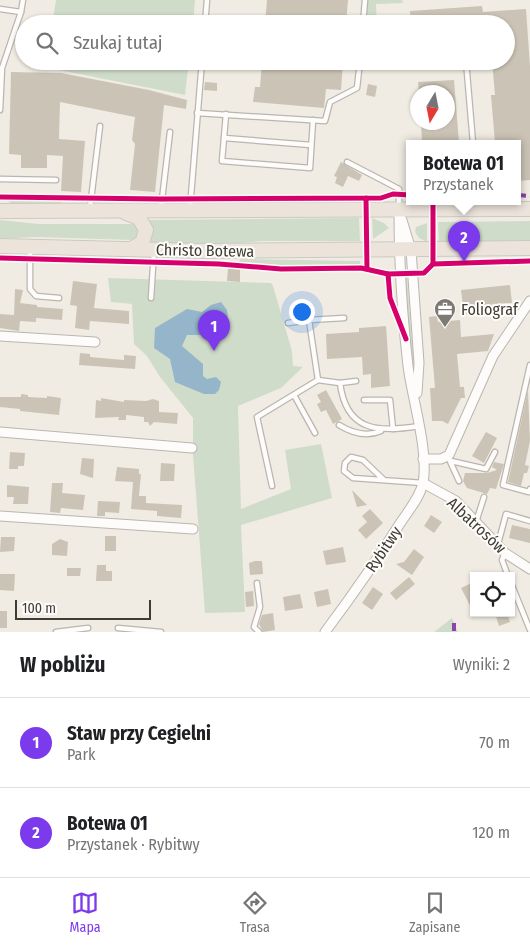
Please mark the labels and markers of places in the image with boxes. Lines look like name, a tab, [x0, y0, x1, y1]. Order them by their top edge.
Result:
pin: 2	[448, 221, 480, 262]
office icon: Foliograf	[433, 297, 457, 328]
place label: Foliograf	[461, 300, 519, 319]
pin: 1	[198, 310, 230, 351]

